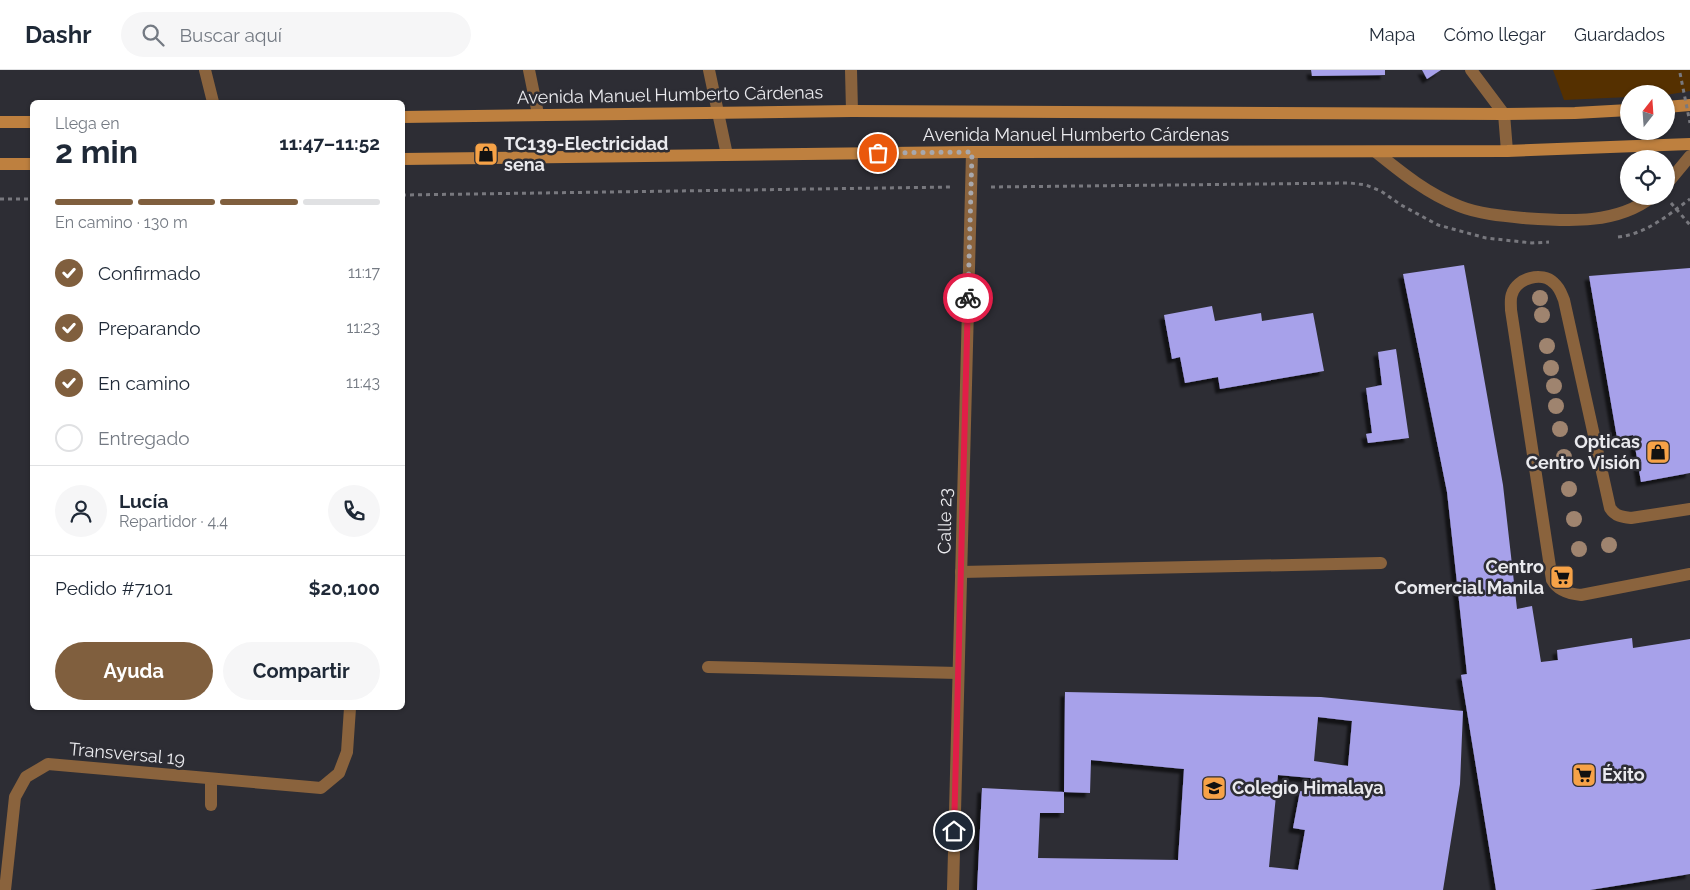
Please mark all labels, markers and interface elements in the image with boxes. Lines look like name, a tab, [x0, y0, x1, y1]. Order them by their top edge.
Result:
search box	[121, 12, 471, 57]
text: Dashr	[25, 20, 91, 49]
icon: search	[139, 21, 167, 49]
text: Buscar aquí	[179, 24, 282, 46]
text: Mapa	[1369, 24, 1415, 45]
text: Cómo llegar	[1443, 24, 1546, 45]
text: Guardados	[1574, 24, 1665, 45]
street label: Avenida Manuel Humberto Cárdenas	[517, 81, 824, 108]
north arrow	[1620, 85, 1675, 140]
map controls	[1620, 85, 1675, 205]
text: Llega en	[55, 114, 119, 133]
street label: Avenida Manuel Humberto Cárdenas	[923, 124, 1229, 145]
text: 11:47–11:52	[279, 132, 380, 154]
pin	[857, 132, 899, 174]
text: 2 min	[55, 133, 138, 170]
place label: TC139-Electricidad sena	[504, 133, 668, 175]
icon: bag	[864, 139, 892, 167]
shop icon: TC139-Electricidad sena	[473, 141, 499, 167]
button: locate	[1620, 150, 1675, 205]
text: En camino · 130 m	[55, 213, 188, 232]
icon: check	[55, 259, 83, 287]
text: Confirmado	[98, 262, 201, 284]
text: 11:17	[348, 263, 380, 282]
courier	[943, 273, 993, 323]
icon: bike	[954, 284, 982, 312]
icon: check	[55, 314, 83, 342]
text: Preparando	[98, 317, 201, 339]
text: 11:23	[346, 318, 380, 337]
icon: check	[55, 369, 83, 397]
text: En camino	[98, 372, 190, 394]
text: 11:43	[346, 373, 380, 392]
text: Entregado	[98, 427, 190, 449]
place label: Opticas Centro Visión	[1526, 431, 1640, 473]
shop icon: Opticas Centro Visión	[1645, 439, 1671, 465]
button: person	[55, 485, 107, 537]
button: phone	[328, 485, 380, 537]
street label: Calle 23	[933, 488, 956, 554]
text: Lucía	[119, 490, 168, 512]
text: Repartidor · 4.4	[119, 512, 228, 531]
place label: Centro Comercial Manila	[1394, 556, 1544, 598]
supermarket icon: Centro Comercial Manila	[1549, 564, 1575, 590]
text: Pedido #7101	[55, 577, 173, 599]
text: $20,100	[308, 577, 380, 599]
button: Ayuda	[55, 642, 213, 700]
button: Compartir	[223, 642, 380, 700]
street label: Transversal 19	[68, 738, 186, 769]
supermarket icon: Éxito	[1571, 762, 1597, 788]
place label: Éxito	[1602, 764, 1645, 785]
school or university icon: Colegio Himalaya	[1201, 775, 1227, 801]
place label: Colegio Himalaya	[1232, 777, 1384, 798]
pin	[933, 810, 975, 852]
icon: home	[940, 817, 968, 845]

